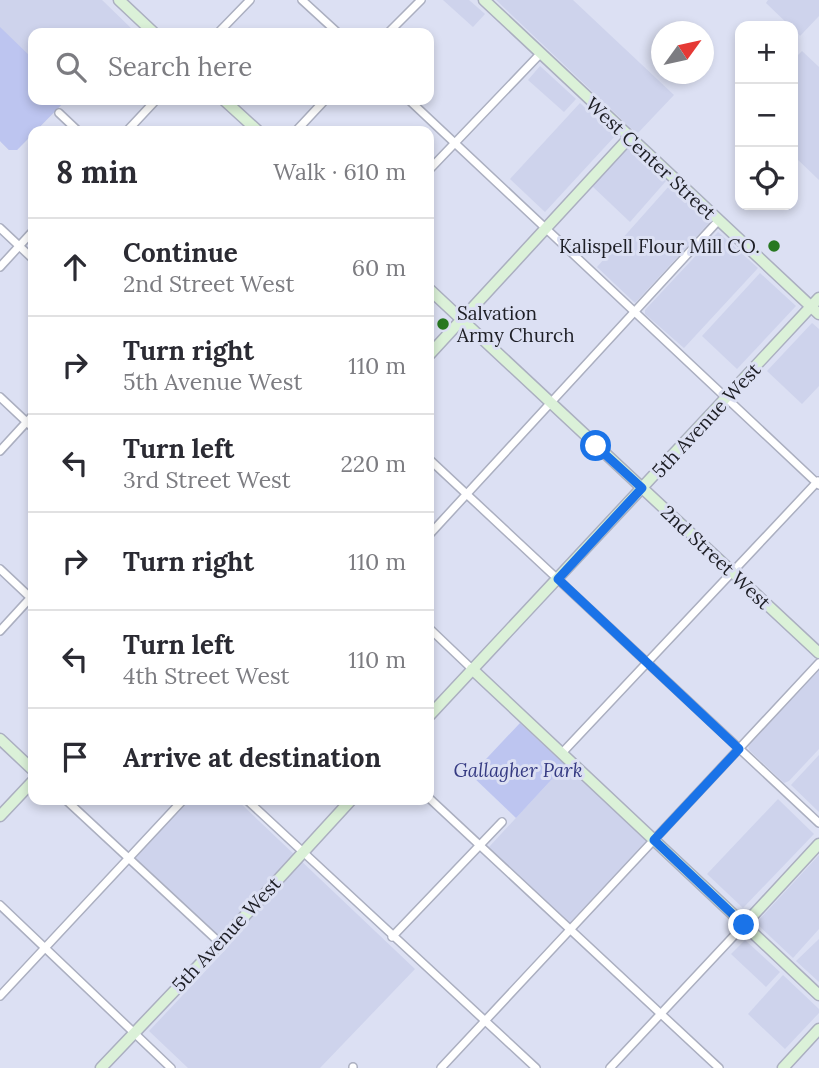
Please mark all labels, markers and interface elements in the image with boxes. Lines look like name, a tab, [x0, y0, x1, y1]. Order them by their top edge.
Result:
north arrow	[651, 21, 714, 84]
map controls	[735, 21, 798, 210]
button: +	[735, 21, 798, 84]
search box	[28, 28, 434, 105]
icon: search	[52, 48, 90, 86]
text: Search here	[108, 50, 252, 83]
button: −	[735, 84, 798, 147]
street label: West Center Street	[581, 91, 722, 225]
button: locate	[735, 147, 798, 210]
text: 8 min	[56, 153, 138, 191]
text: Walk · 610 m	[273, 157, 406, 186]
place label: Kalispell Flour Mill CO.	[559, 234, 760, 258]
text: Continue	[123, 236, 238, 269]
marker: Kalispell Flour Mill CO.	[766, 238, 782, 254]
icon: ahead	[56, 248, 94, 286]
text: 60 m	[352, 253, 406, 282]
text: 2nd Street West	[123, 269, 294, 298]
place label: Salvation Army Church	[456, 301, 575, 347]
marker: Salvation Army Church	[435, 316, 451, 332]
text: Turn right	[123, 334, 254, 367]
icon: right	[56, 346, 94, 384]
text: 110 m	[348, 351, 406, 380]
street label: 5th Avenue West	[647, 357, 766, 482]
text: 5th Avenue West	[123, 367, 302, 396]
route start	[580, 430, 611, 461]
text: Turn left	[123, 432, 234, 465]
icon: left	[56, 444, 94, 482]
text: 220 m	[340, 449, 406, 478]
text: 3rd Street West	[123, 465, 291, 494]
street label: 2nd Street West	[656, 500, 776, 614]
icon: right	[56, 542, 94, 580]
text: Turn right	[123, 545, 254, 578]
text: 110 m	[348, 547, 406, 576]
text: Turn left	[123, 628, 234, 661]
icon: left	[56, 640, 94, 678]
text: 110 m	[348, 645, 406, 674]
text: 4th Street West	[123, 661, 289, 690]
icon: arrive	[56, 738, 94, 776]
text: Arrive at destination	[123, 741, 381, 774]
park label: Gallagher Park	[453, 758, 583, 782]
street label: 5th Avenue West	[167, 871, 286, 996]
route end	[728, 909, 759, 940]

